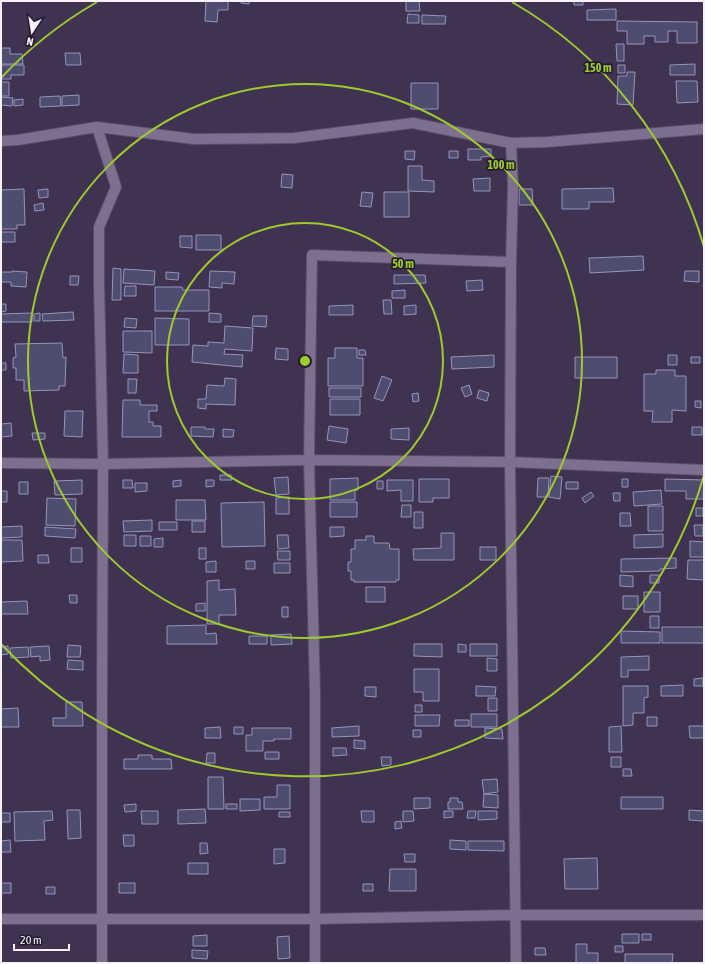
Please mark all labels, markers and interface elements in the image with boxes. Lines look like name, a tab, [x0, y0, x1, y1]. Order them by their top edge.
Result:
north arrow	[12, 12, 52, 52]
text: N	[25, 35, 34, 48]
text: 150 m	[584, 61, 612, 75]
text: 100 m	[487, 158, 515, 172]
text: 50 m	[392, 257, 414, 271]
centre of rings	[298, 354, 312, 368]
scale bar	[14, 926, 69, 952]
text: 20 m	[20, 933, 42, 947]

